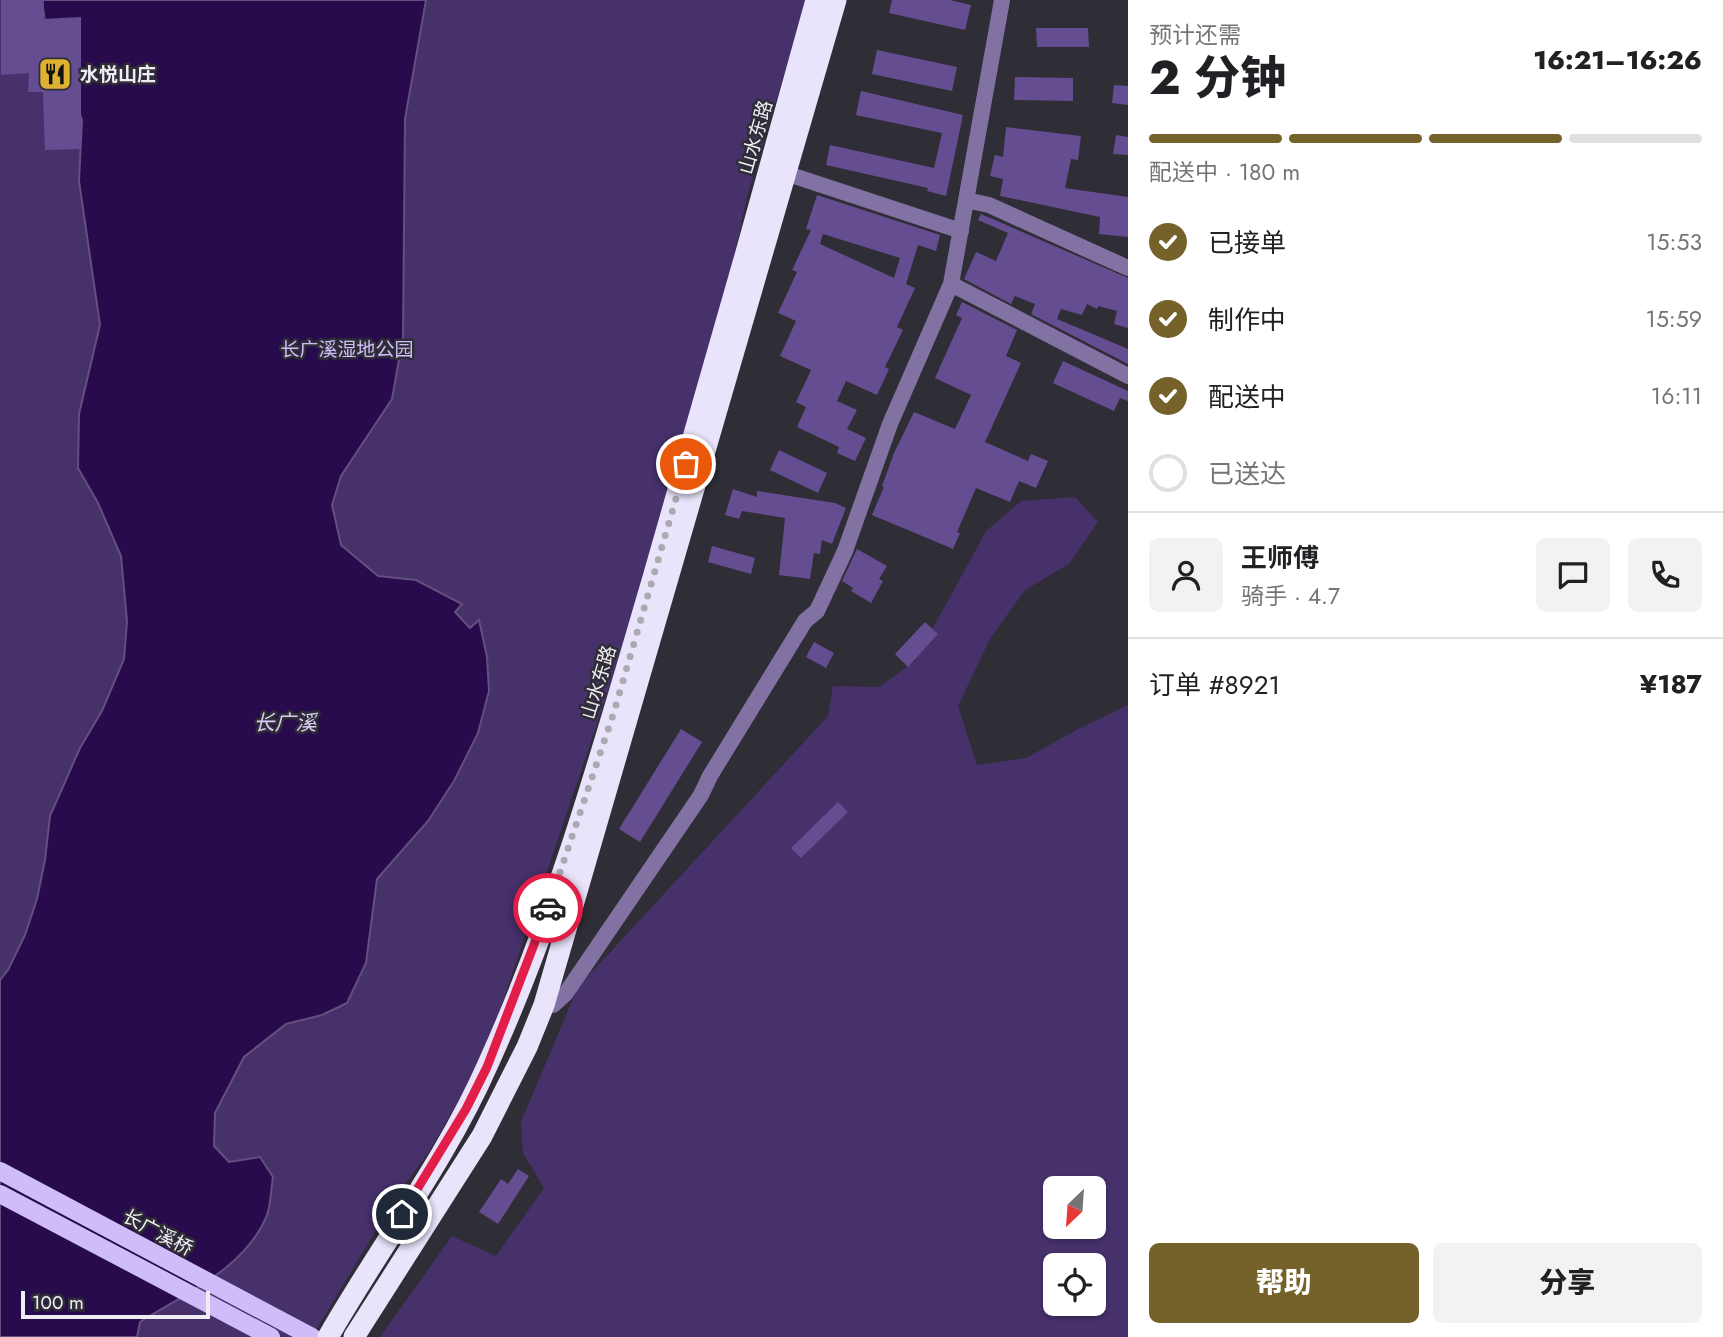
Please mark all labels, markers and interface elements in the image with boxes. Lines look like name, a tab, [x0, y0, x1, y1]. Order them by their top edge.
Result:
text: 预计还需	[1149, 18, 1241, 52]
text: 16:21–16:26	[1533, 41, 1702, 79]
text: 2 分钟	[1149, 45, 1286, 111]
restaurant icon: 水悦山庄	[36, 55, 74, 93]
place label: 水悦山庄	[80, 61, 156, 88]
street label: 山水东路	[732, 97, 779, 177]
text: 配送中 · 180 m	[1149, 155, 1300, 189]
icon: check	[1149, 223, 1187, 261]
text: 已接单	[1208, 224, 1286, 262]
text: 15:53	[1646, 225, 1702, 259]
icon: check	[1149, 300, 1187, 338]
text: 制作中	[1208, 301, 1286, 339]
text: 15:59	[1646, 302, 1702, 336]
park label: 长广溪湿地公园	[280, 336, 414, 363]
icon: check	[1149, 377, 1187, 415]
text: 配送中	[1208, 378, 1286, 416]
text: 16:11	[1651, 379, 1702, 413]
pin	[656, 434, 716, 494]
icon: bag	[667, 445, 705, 483]
text: 已送达	[1208, 455, 1286, 493]
button: person	[1149, 538, 1223, 612]
button: chat	[1536, 538, 1610, 612]
button: phone	[1628, 538, 1702, 612]
text: 王师傅	[1241, 539, 1319, 577]
text: 骑手 · 4.7	[1241, 579, 1340, 613]
street label: 山水东路	[574, 642, 623, 722]
text: ¥187	[1640, 665, 1702, 703]
text: 订单 #8921	[1149, 666, 1280, 704]
water label: 长广溪	[254, 708, 318, 738]
courier	[513, 873, 583, 943]
icon: car	[529, 889, 567, 927]
north arrow	[1043, 1176, 1106, 1239]
map controls	[1043, 1176, 1106, 1316]
pin	[372, 1184, 432, 1244]
icon: home	[383, 1195, 421, 1233]
street label: 长广溪桥	[118, 1203, 198, 1262]
button: 帮助	[1149, 1243, 1419, 1323]
button: 分享	[1433, 1243, 1702, 1323]
button: locate	[1043, 1253, 1106, 1316]
scale bar	[21, 1288, 210, 1320]
text: 100 m	[32, 1289, 84, 1316]

